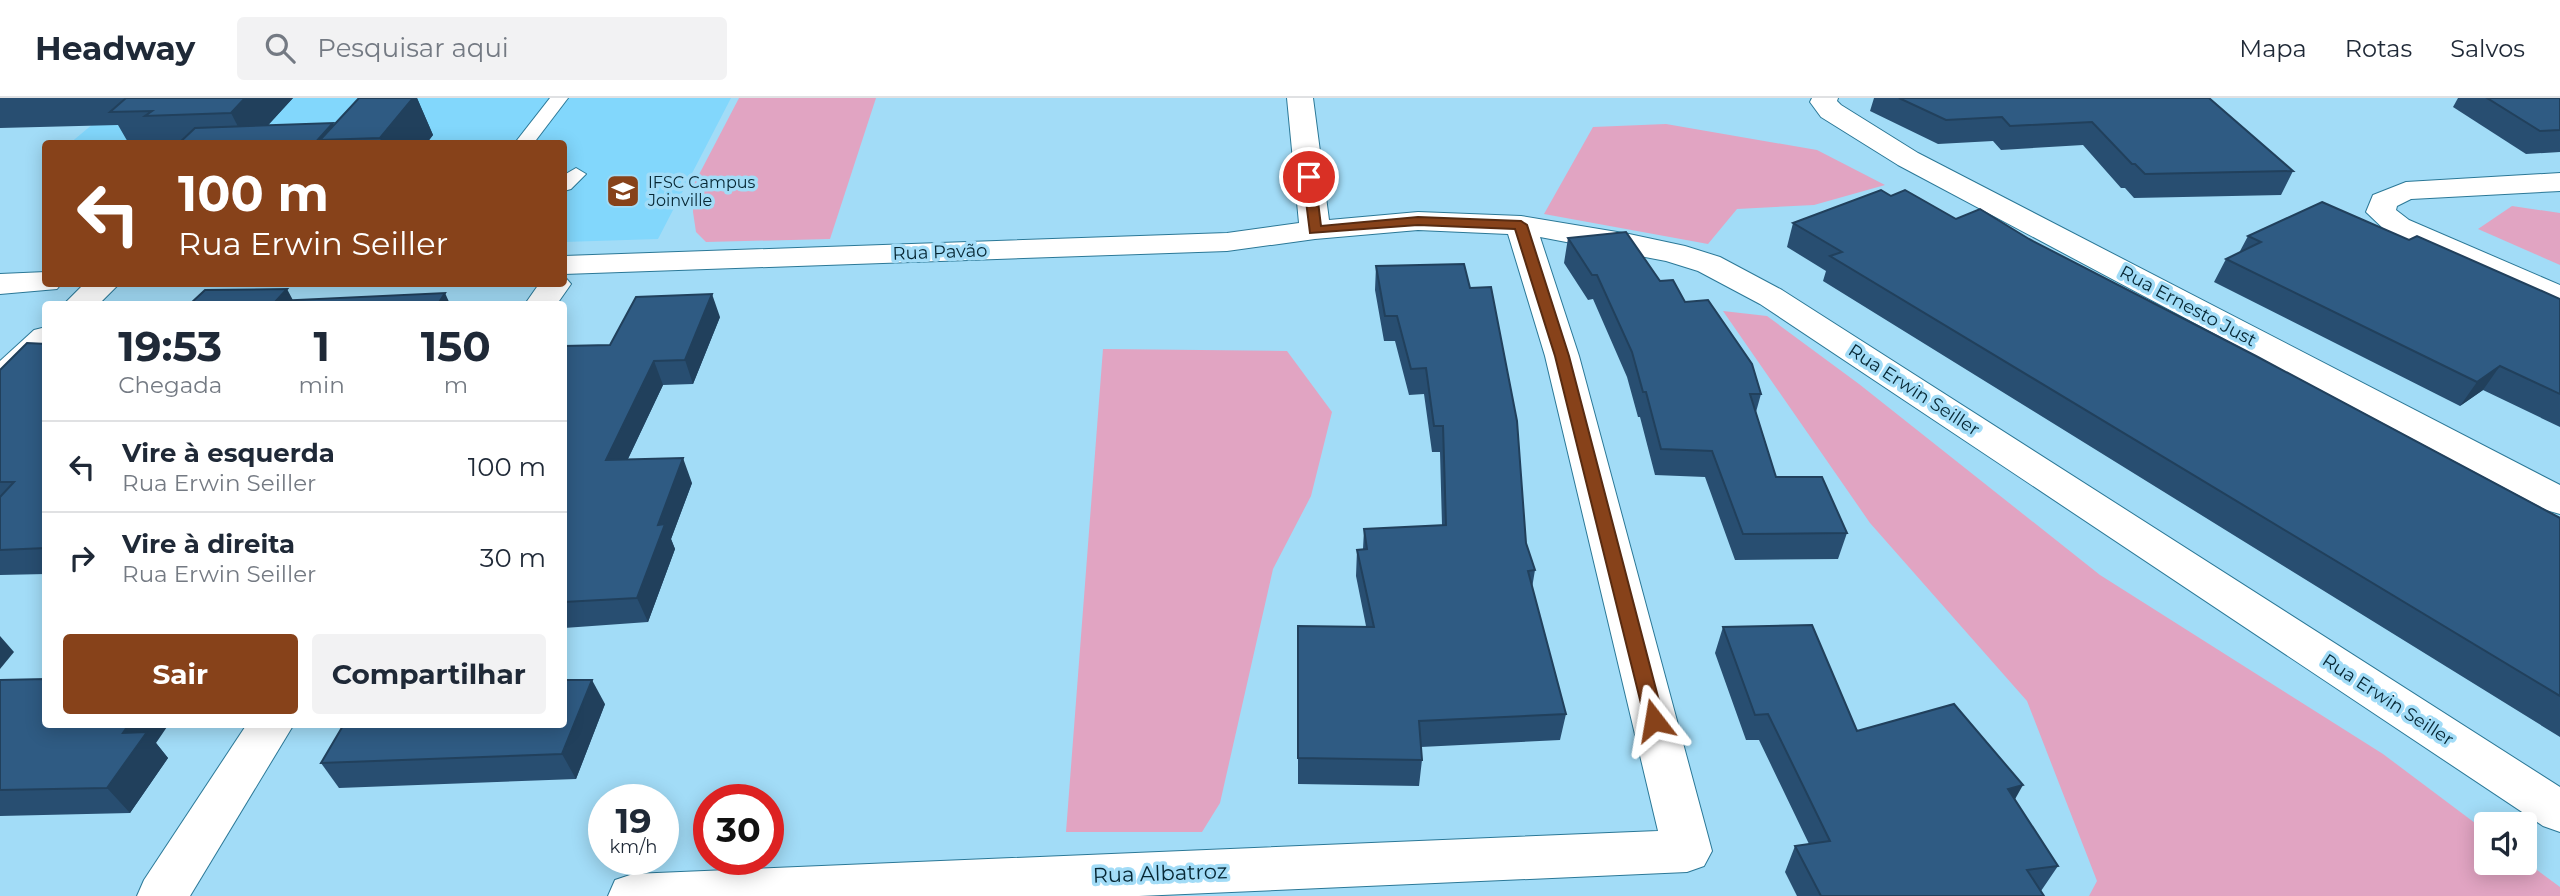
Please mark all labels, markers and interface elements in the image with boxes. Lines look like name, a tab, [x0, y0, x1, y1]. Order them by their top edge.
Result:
search box	[237, 17, 727, 80]
text: Headway	[35, 28, 195, 68]
icon: search	[261, 29, 299, 67]
text: Pesquisar aqui	[317, 32, 509, 64]
text: Mapa	[2239, 34, 2307, 63]
text: Rotas	[2345, 34, 2412, 63]
text: Salvos	[2450, 34, 2525, 63]
pin	[1279, 147, 1339, 207]
icon: arrive	[1290, 158, 1328, 196]
text: 100 m	[178, 164, 329, 223]
icon: left	[63, 168, 154, 259]
school or university icon: IFSC Campus Joinville	[604, 172, 642, 210]
place label: IFSC Campus Joinville	[647, 173, 756, 210]
text: Rua Erwin Seiller	[178, 224, 448, 263]
street label: Rua Pavão	[892, 239, 988, 265]
street label: Rua Ernesto Just	[2116, 261, 2260, 351]
text: 19:53	[118, 320, 222, 372]
text: 1	[313, 320, 330, 372]
text: 150	[421, 320, 491, 372]
street label: Rua Erwin Seiller	[1844, 339, 1984, 441]
text: Chegada	[118, 371, 222, 399]
text: min	[299, 371, 345, 399]
text: m	[444, 371, 468, 399]
text: Vire à esquerda	[122, 437, 335, 469]
icon: left	[63, 448, 101, 486]
text: 100 m	[468, 451, 546, 483]
text: Rua Erwin Seiller	[122, 469, 316, 497]
text: Vire à direita	[122, 528, 295, 560]
icon: right	[63, 539, 101, 577]
text: 30 m	[480, 542, 546, 574]
text: Rua Erwin Seiller	[122, 560, 316, 588]
button: Sair	[63, 634, 298, 714]
button: Compartilhar	[312, 634, 546, 714]
street label: Rua Erwin Seiller	[2318, 649, 2458, 751]
position arrow	[1617, 683, 1691, 757]
speed limit sign: 30	[693, 784, 784, 875]
text: 19	[615, 799, 652, 842]
map controls	[2474, 812, 2537, 875]
button: sound	[2474, 812, 2537, 875]
text: km/h	[609, 836, 658, 858]
street label: Rua Albatroz	[1092, 858, 1228, 888]

